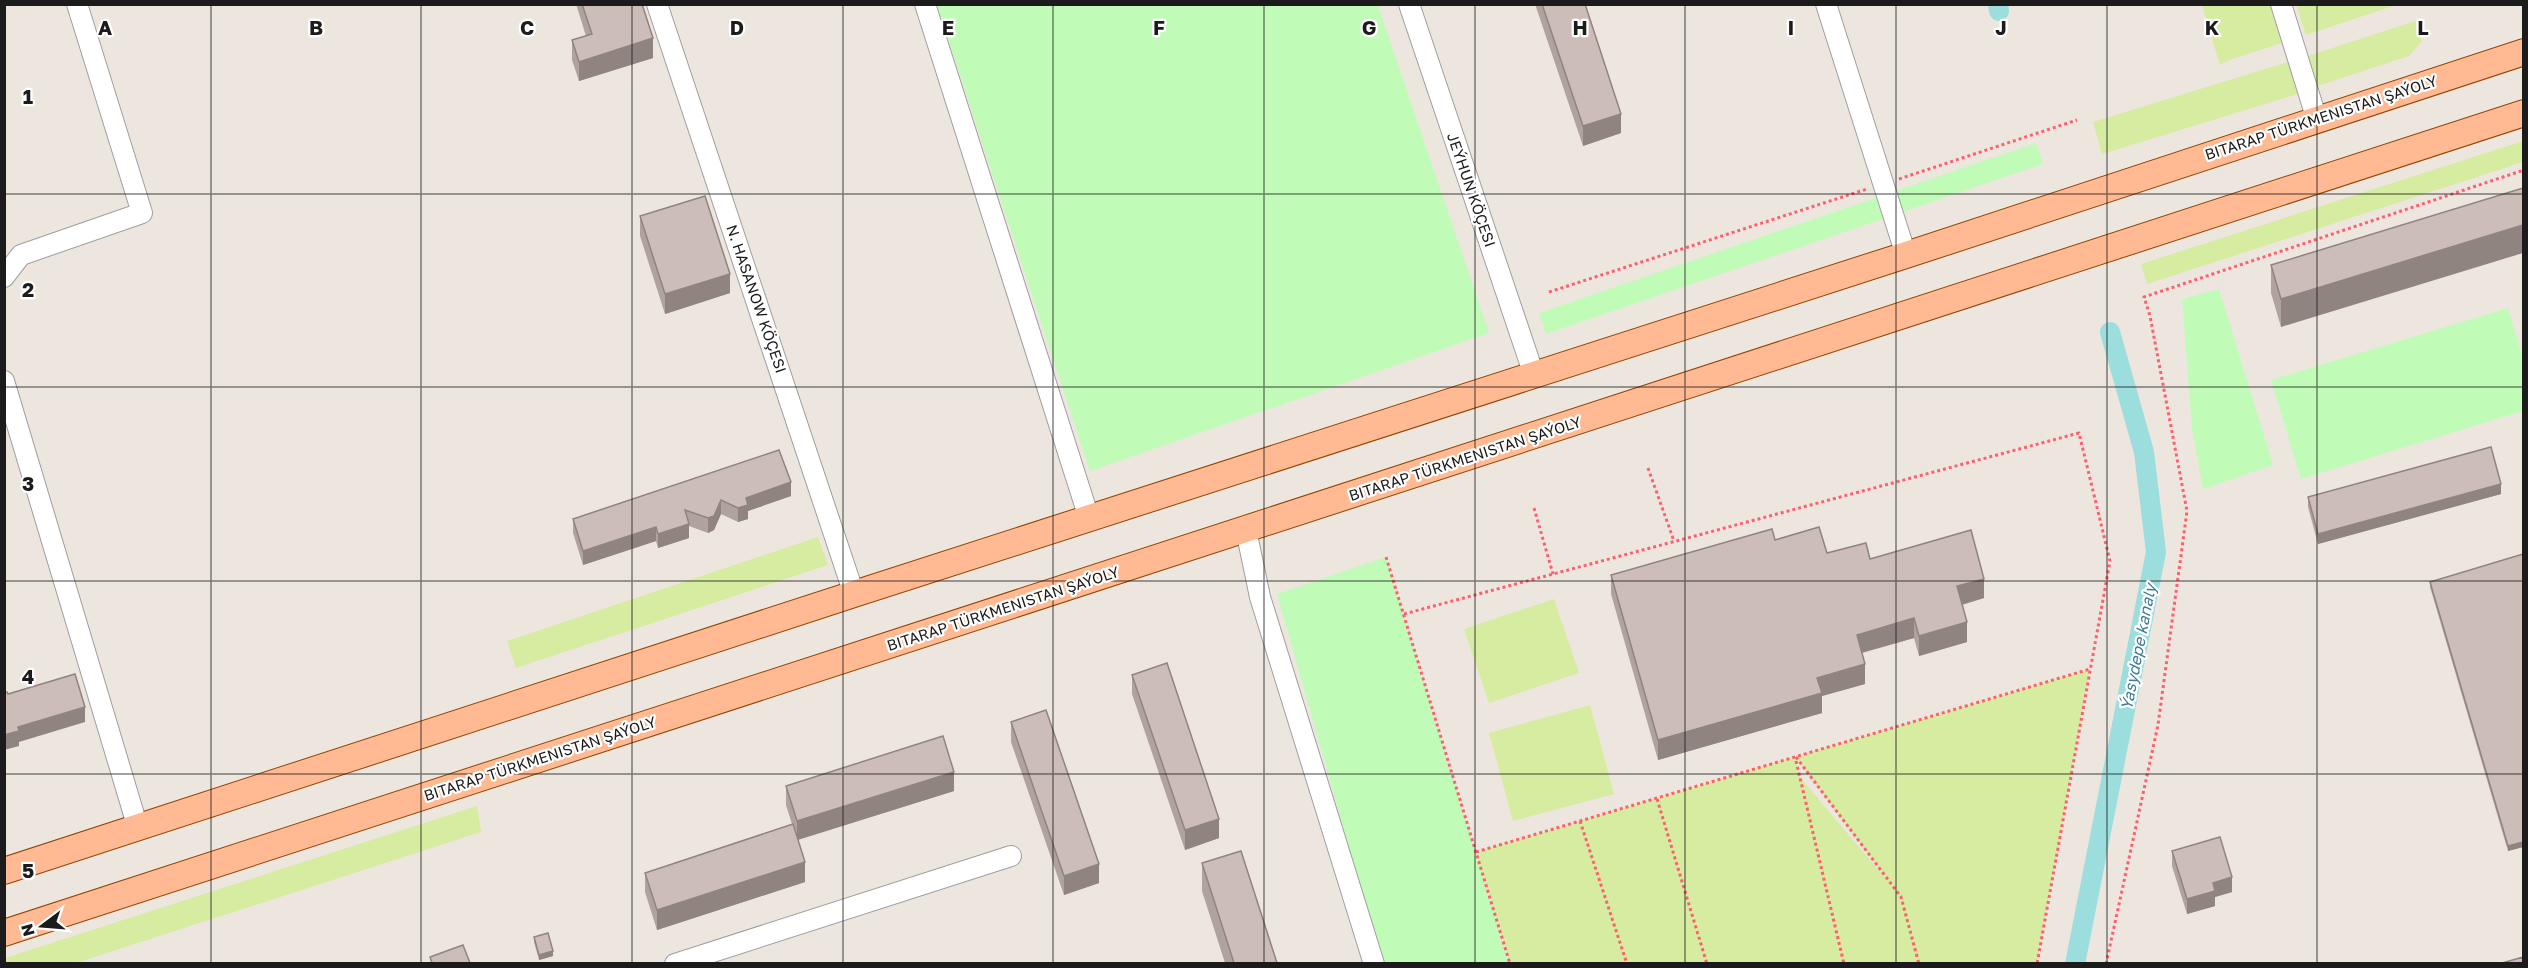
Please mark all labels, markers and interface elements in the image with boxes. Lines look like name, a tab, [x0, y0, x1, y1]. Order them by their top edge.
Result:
text: A	[98, 15, 112, 39]
text: B	[309, 15, 323, 39]
text: C	[520, 15, 534, 39]
text: D	[730, 15, 744, 39]
text: E	[942, 15, 954, 39]
text: F	[1153, 15, 1165, 39]
text: G	[1362, 15, 1376, 39]
text: H	[1572, 15, 1588, 39]
text: I	[1788, 15, 1794, 39]
text: J	[1995, 15, 2007, 39]
text: K	[2205, 15, 2220, 39]
text: L	[2417, 15, 2429, 39]
street label: BITARAP TÜRKMENISTAN ŞAÝOLY	[2202, 71, 2439, 163]
text: 1	[23, 84, 33, 108]
street label: JEÝHUN KÖÇESI	[1444, 130, 1500, 249]
street label: N. HASANOW KÖÇESI	[723, 222, 791, 375]
text: 2	[22, 277, 34, 301]
street label: BITARAP TÜRKMENISTAN ŞAÝOLY	[1346, 412, 1583, 504]
text: 3	[22, 471, 34, 495]
street label: BITARAP TÜRKMENISTAN ŞAÝOLY	[884, 562, 1121, 654]
water label: Ýasydepe kanaly	[2116, 580, 2160, 712]
text: 4	[22, 664, 34, 688]
street label: BITARAP TÜRKMENISTAN ŞAÝOLY	[421, 712, 658, 804]
text: 5	[22, 858, 34, 882]
north arrow	[12, 896, 72, 956]
text: N	[16, 922, 39, 939]

